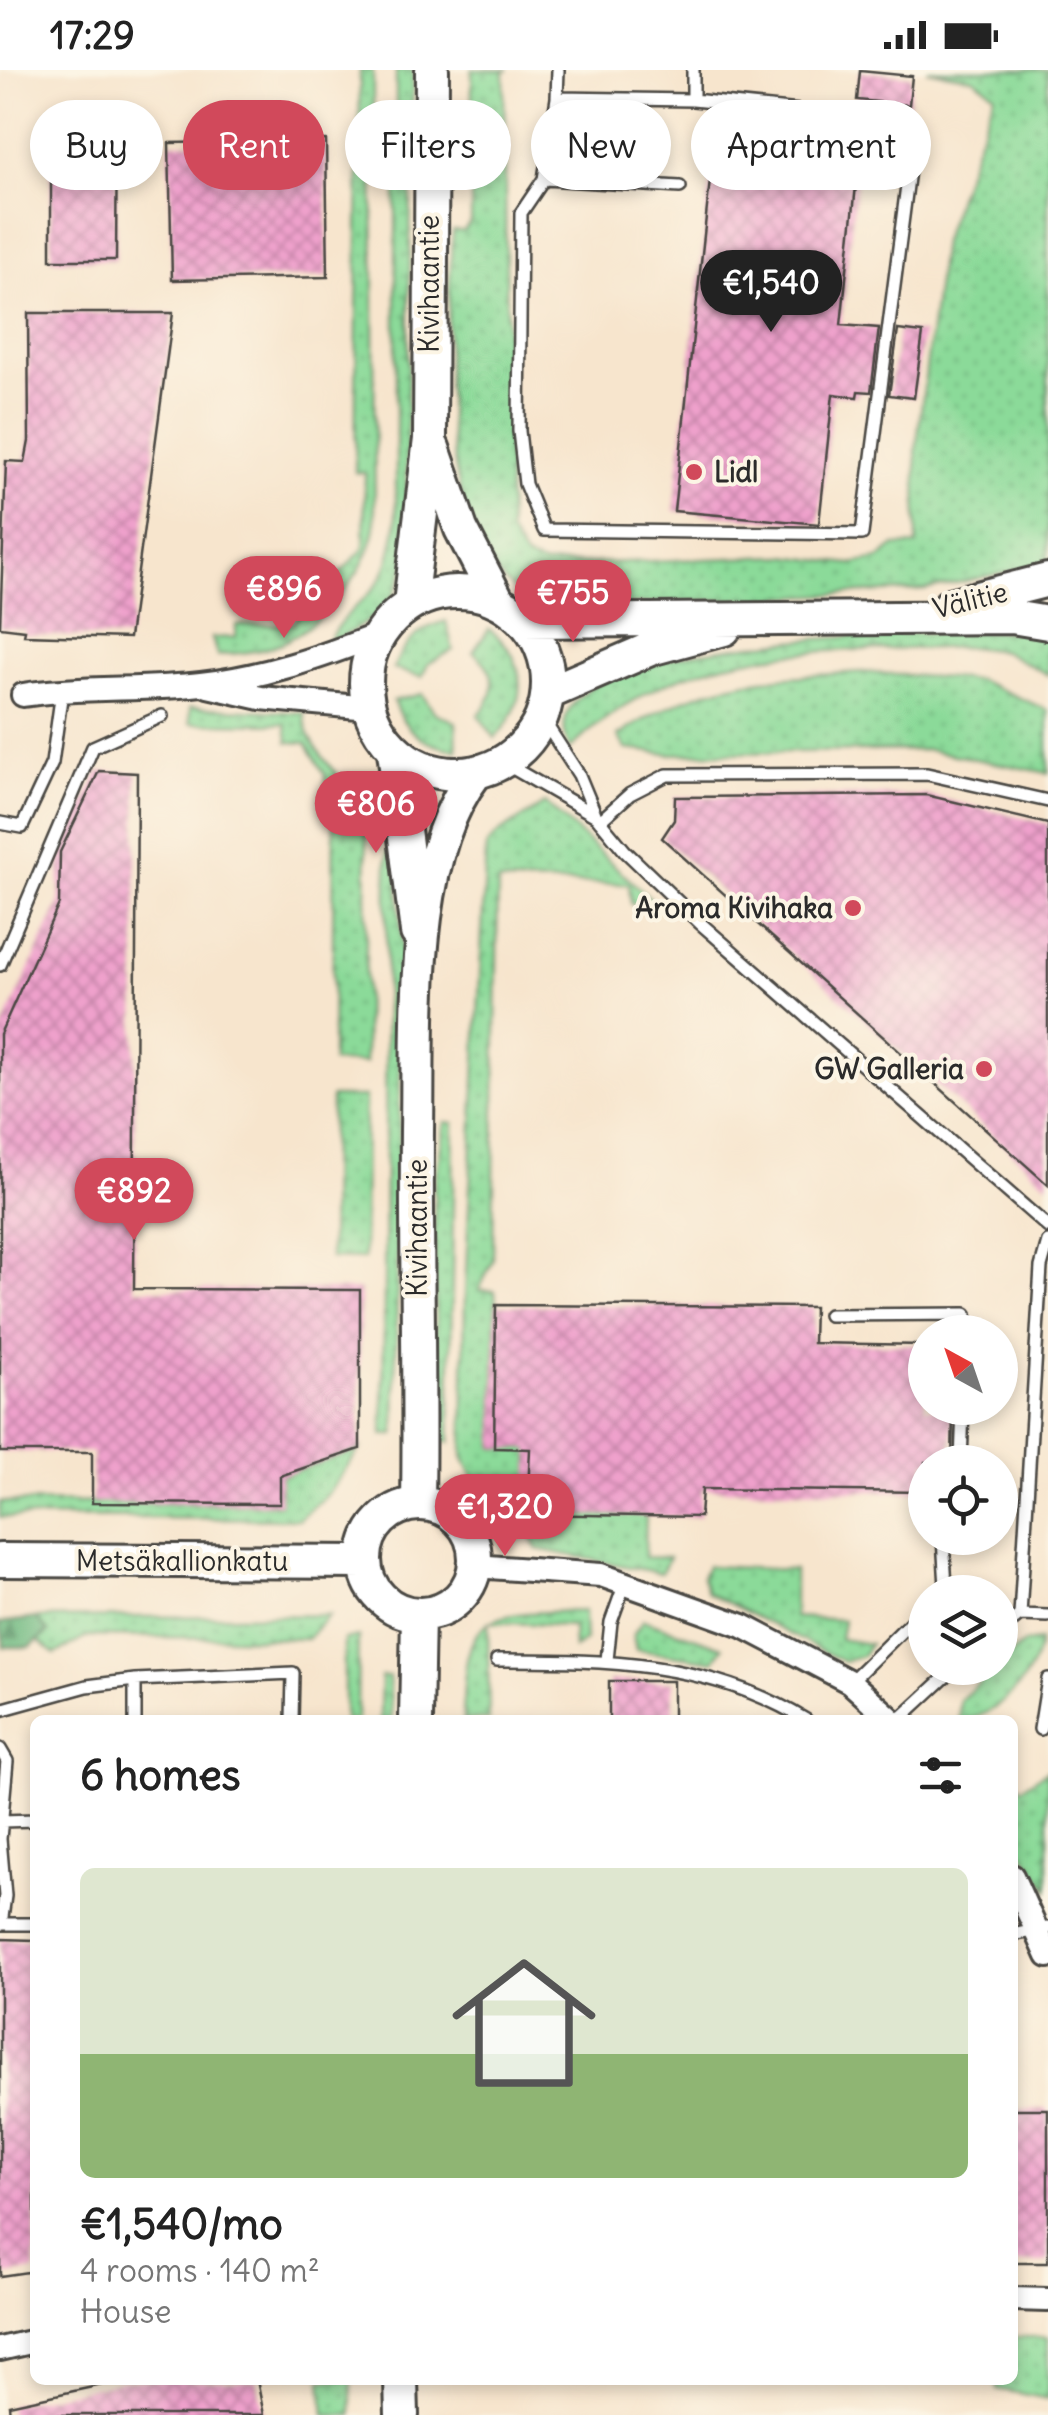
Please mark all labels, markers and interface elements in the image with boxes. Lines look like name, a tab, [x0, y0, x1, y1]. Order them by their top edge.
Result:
text: 17:29	[50, 12, 135, 59]
chip: Buy	[30, 100, 163, 190]
chip: Rent	[183, 100, 325, 190]
chip: Filters	[345, 100, 511, 190]
chip: New	[531, 100, 671, 190]
chip: Apartment	[691, 100, 931, 190]
street label: Kivihaantie	[411, 215, 447, 353]
pin: €1,540	[690, 250, 852, 335]
text: €1,540	[722, 262, 820, 303]
place label: Lidl	[714, 454, 758, 490]
marker: Lidl	[683, 461, 705, 483]
pin: €896	[225, 556, 343, 641]
pin: €755	[514, 560, 632, 645]
text: €896	[246, 568, 322, 609]
text: €755	[536, 572, 610, 613]
street label: Välitie	[929, 573, 1011, 627]
pin: €806	[317, 771, 435, 856]
text: €806	[337, 783, 415, 824]
place label: Aroma Kivihaka	[635, 890, 833, 926]
marker: Aroma Kivihaka	[842, 897, 864, 919]
place label: GW Galleria	[814, 1051, 964, 1087]
marker: GW Galleria	[973, 1058, 995, 1080]
pin: €892	[75, 1158, 193, 1243]
street label: Kivihaantie	[399, 1159, 435, 1297]
text: €892	[97, 1170, 171, 1211]
north arrow	[908, 1315, 1018, 1425]
map controls	[908, 1315, 1018, 1685]
button: locate	[908, 1445, 1018, 1555]
pin: €1,320	[424, 1474, 586, 1559]
text: €1,320	[457, 1486, 553, 1527]
street label: Metsäkallionkatu	[76, 1543, 288, 1579]
button: layers	[908, 1575, 1018, 1685]
icon: filters	[913, 1748, 968, 1803]
text: 6 homes	[80, 1749, 241, 1801]
icon: home	[434, 1933, 614, 2113]
text: €1,540/mo	[80, 2198, 283, 2250]
text: 4 rooms · 140 m²	[80, 2250, 320, 2291]
text: House	[80, 2291, 171, 2332]

